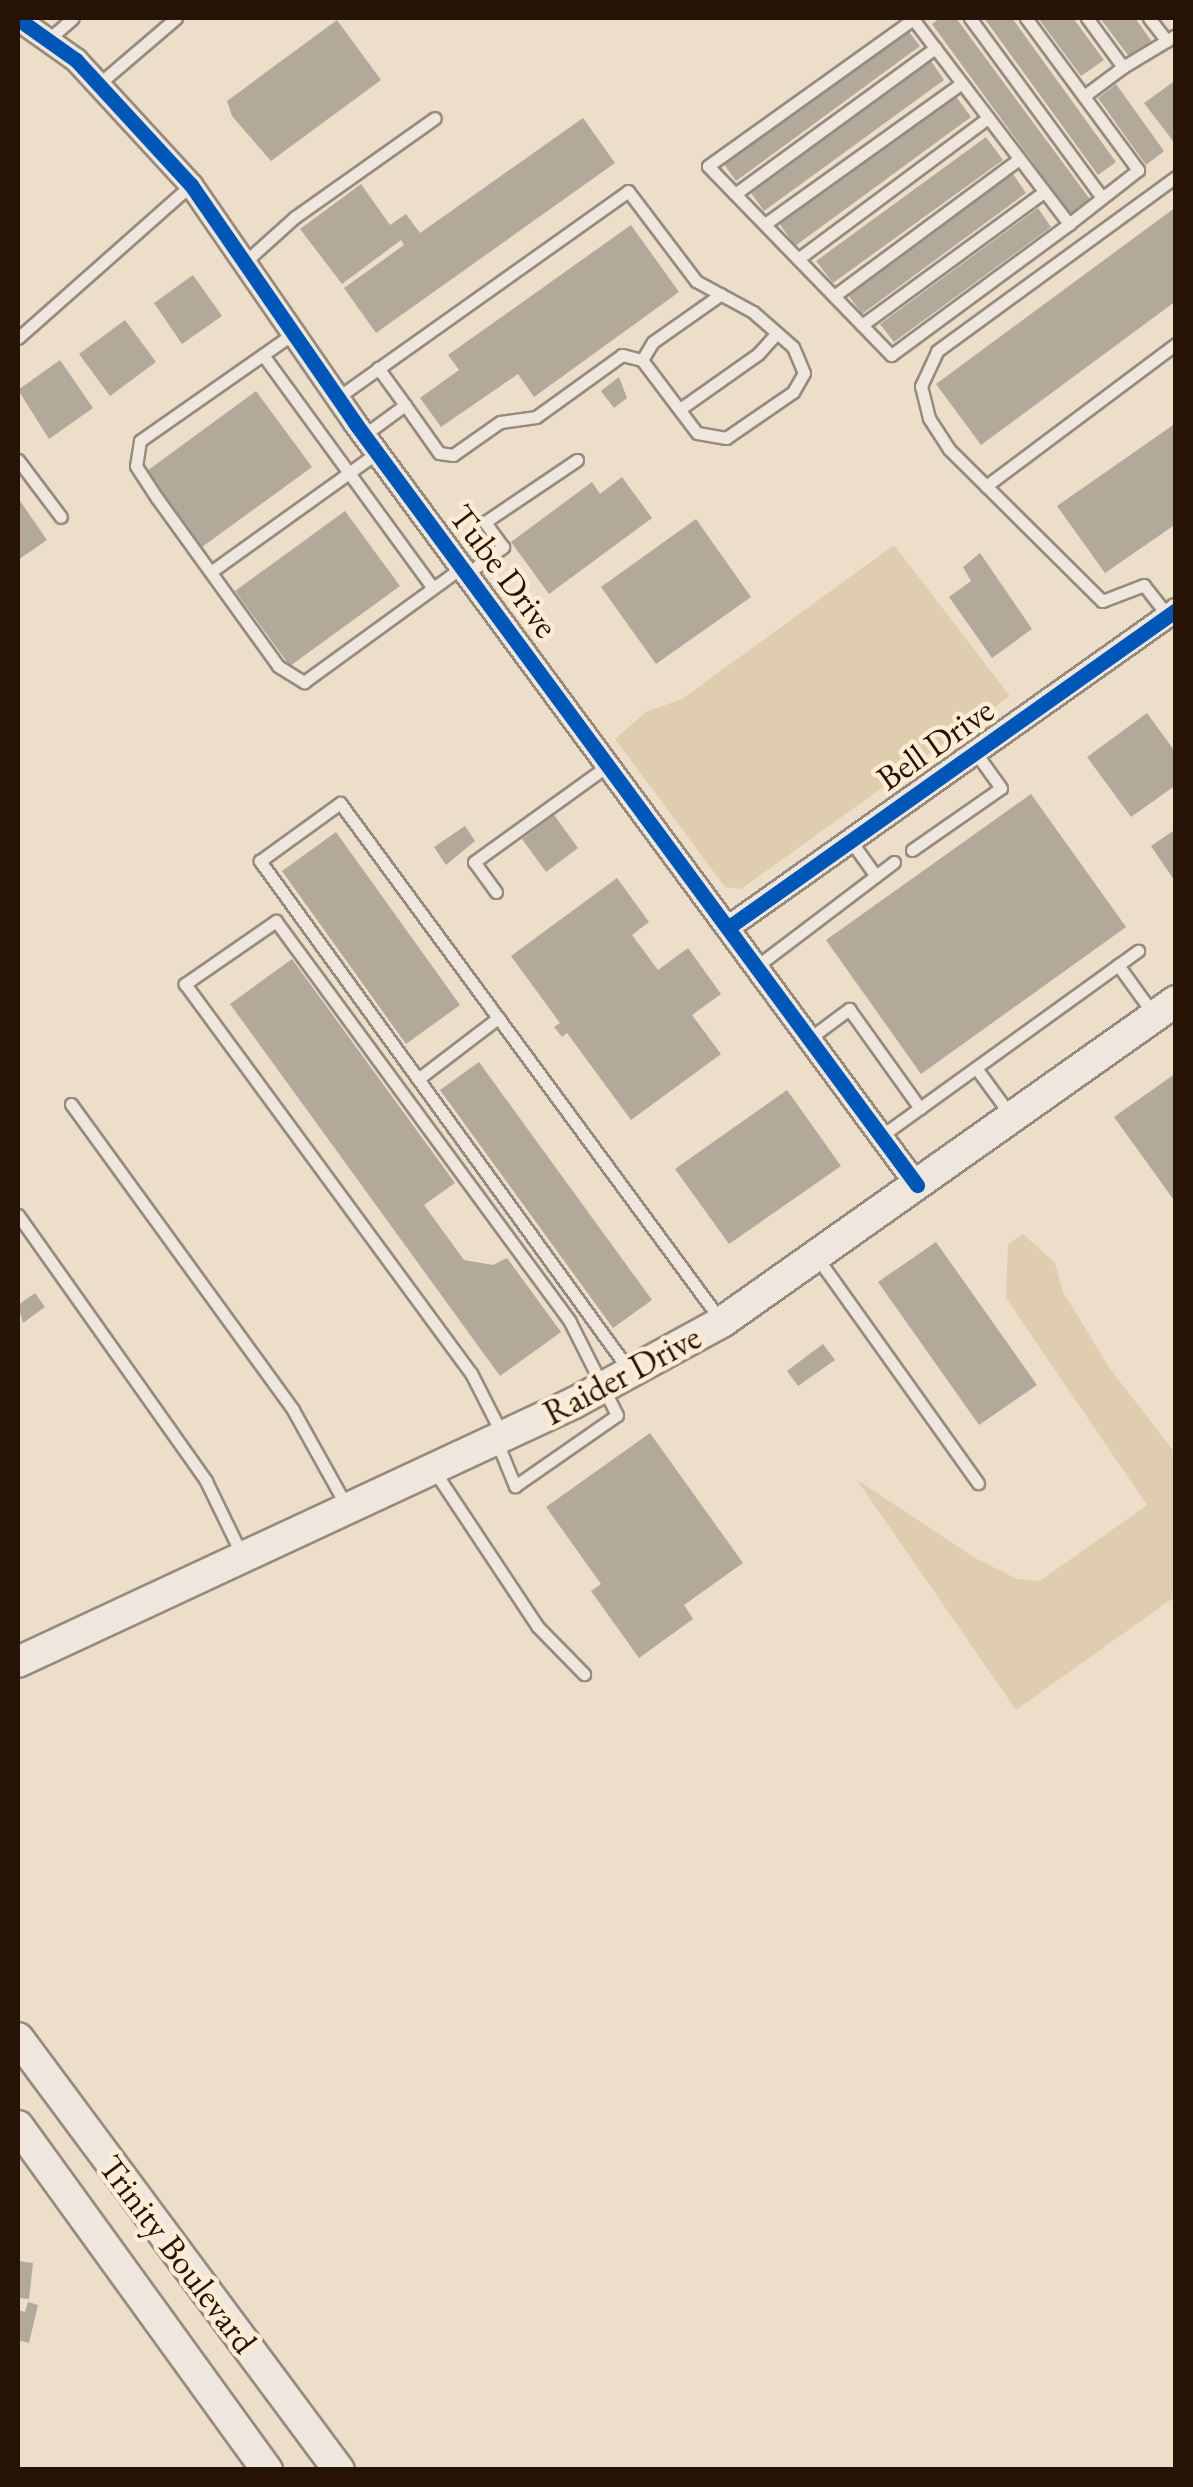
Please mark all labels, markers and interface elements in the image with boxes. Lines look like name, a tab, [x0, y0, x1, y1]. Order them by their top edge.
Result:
street label: Tube Drive	[440, 496, 568, 646]
street label: Bell Drive	[869, 689, 1001, 799]
street label: Raider Drive	[536, 1316, 708, 1434]
street label: Trinity Boulevard	[90, 2147, 266, 2361]

